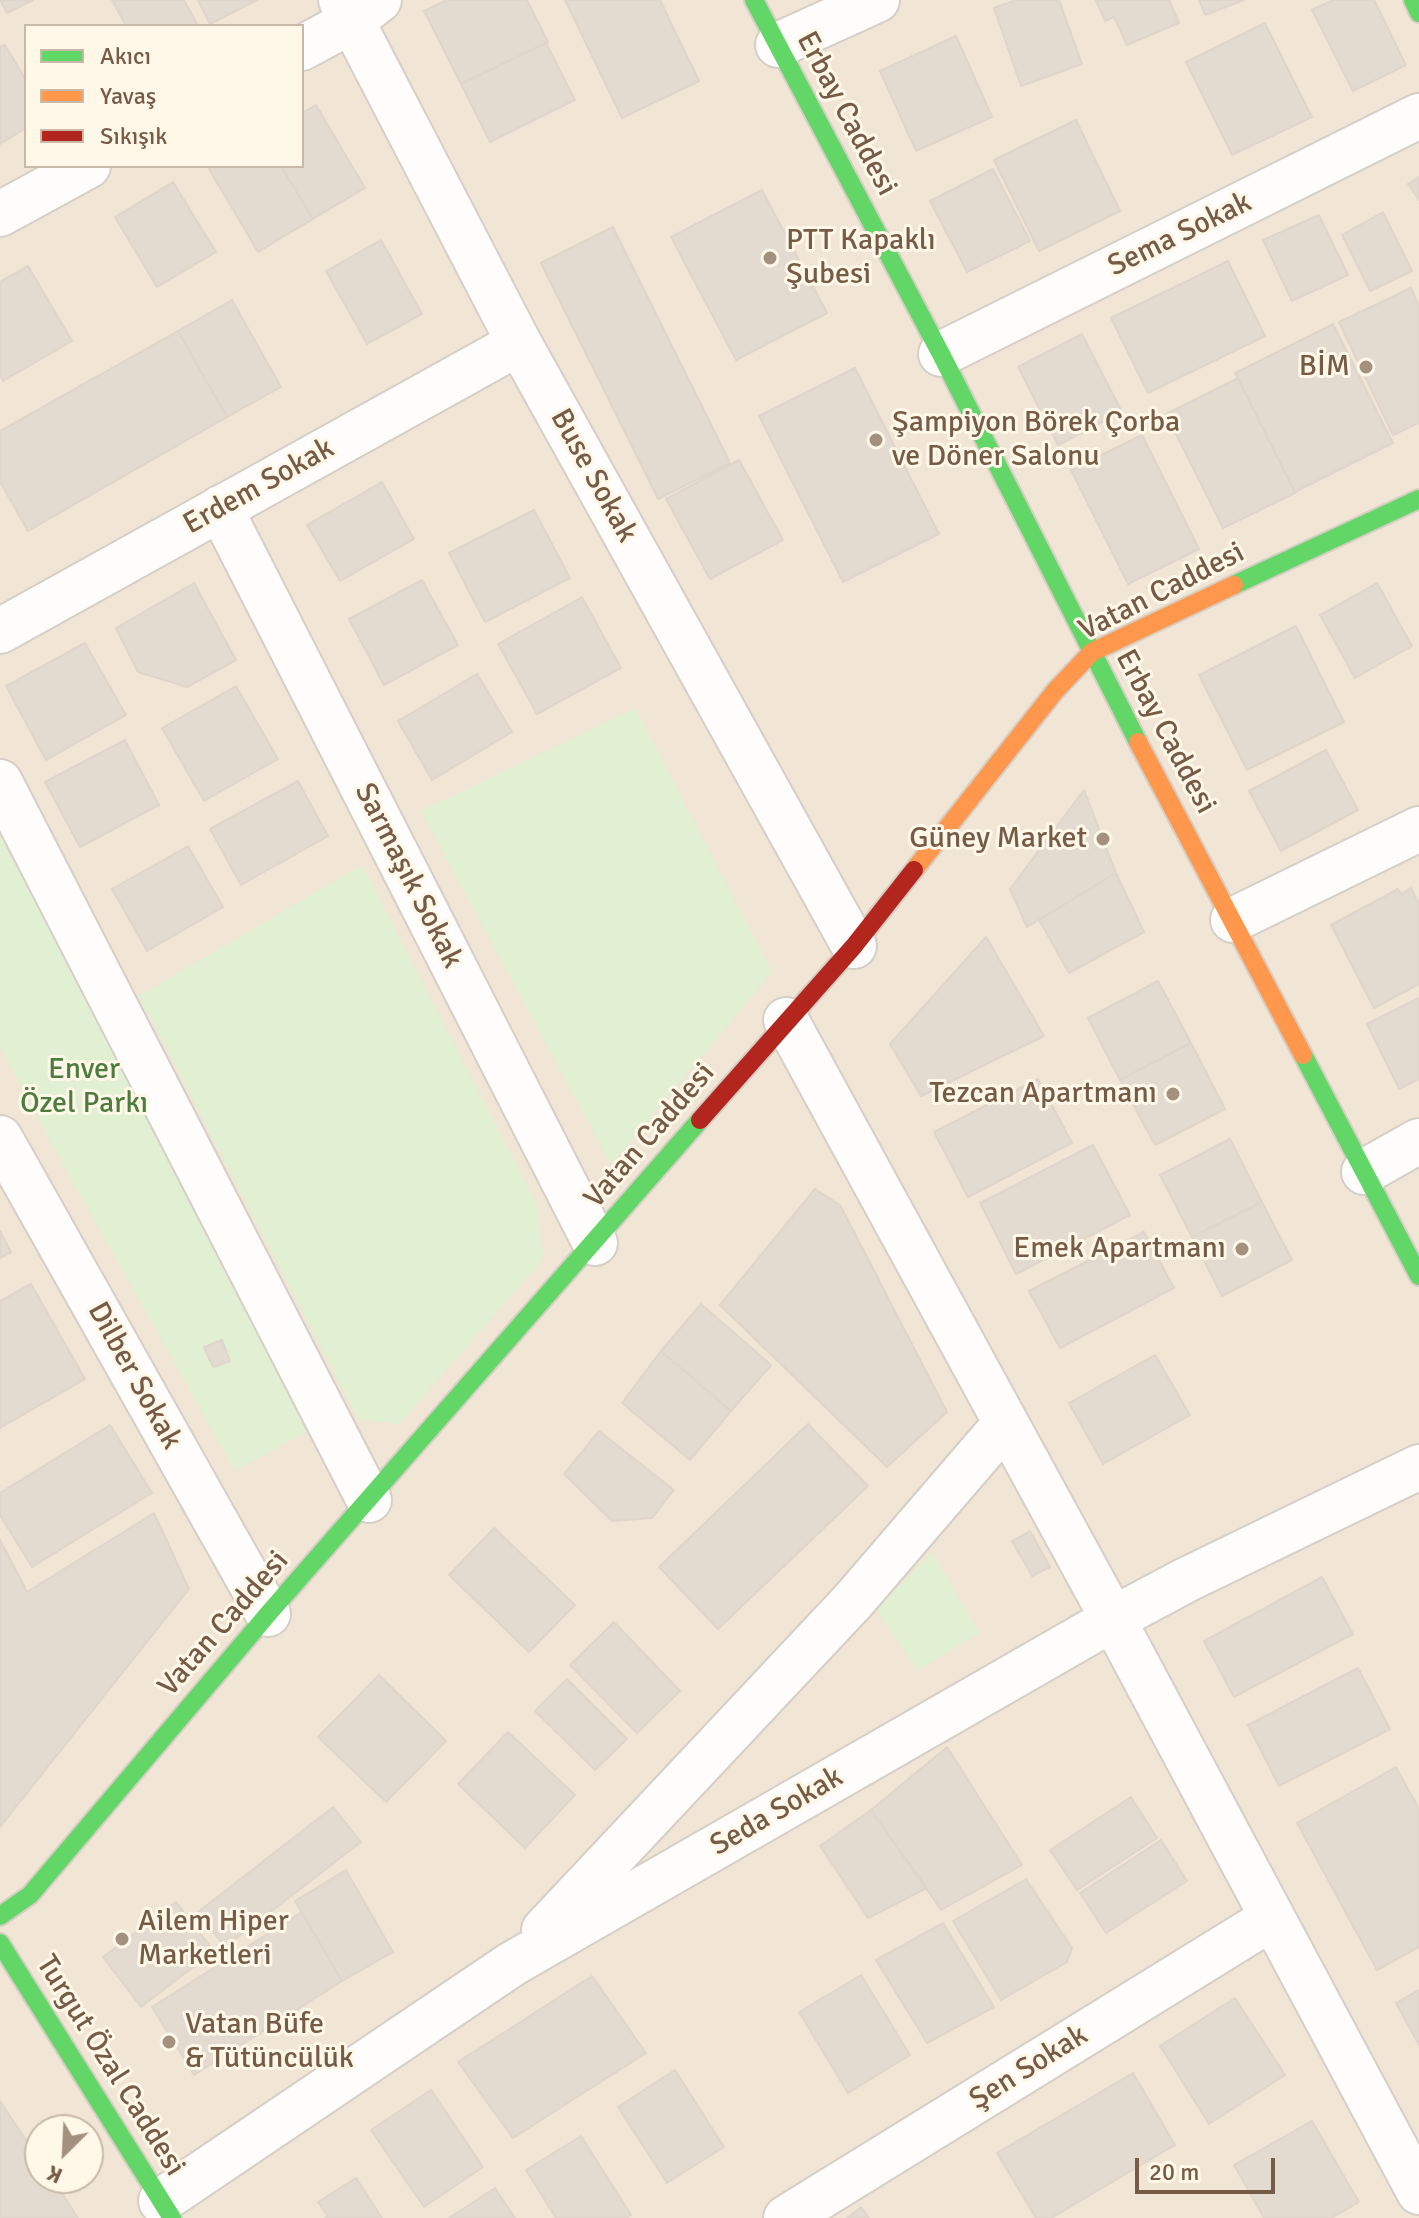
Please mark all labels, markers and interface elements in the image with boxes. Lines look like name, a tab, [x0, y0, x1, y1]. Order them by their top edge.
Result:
legend	[24, 24, 304, 168]
street label: Erbay Caddesi	[788, 26, 904, 202]
text: Akıcı	[100, 41, 151, 71]
text: Yavaş	[100, 81, 156, 111]
text: Sıkışık	[100, 121, 167, 151]
street label: Sema Sokak	[1102, 185, 1258, 285]
place label: PTT Kapaklı Şubesi	[786, 223, 936, 294]
marker: PTT Kapaklı Şubesi	[761, 249, 779, 267]
place label: BİM	[1299, 349, 1350, 385]
marker: BİM	[1357, 358, 1375, 376]
street label: Buse Sokak	[542, 403, 644, 549]
place label: Şampiyon Börek Çorba ve Döner Salonu	[892, 405, 1180, 476]
street label: Erdem Sokak	[177, 431, 341, 543]
marker: Şampiyon Börek Çorba ve Döner Salonu	[867, 431, 885, 449]
street label: Vatan Caddesi	[1073, 535, 1251, 649]
street label: Erbay Caddesi	[1107, 644, 1223, 820]
street label: Sarmaşık Sokak	[346, 778, 470, 974]
place label: Güney Market	[909, 821, 1087, 857]
marker: Güney Market	[1094, 830, 1112, 848]
park label: Enver Özel Parkı	[20, 1052, 148, 1122]
street label: Vatan Caddesi	[577, 1056, 723, 1216]
place label: Tezcan Apartmanı	[929, 1076, 1157, 1112]
marker: Tezcan Apartmanı	[1164, 1085, 1182, 1103]
place label: Emek Apartmanı	[1013, 1231, 1226, 1267]
marker: Emek Apartmanı	[1233, 1240, 1251, 1258]
street label: Dilber Sokak	[79, 1296, 189, 1456]
street label: Vatan Caddesi	[151, 1544, 297, 1704]
street label: Seda Sokak	[704, 1760, 850, 1864]
place label: Ailem Hiper Marketleri	[138, 1904, 289, 1974]
marker: Ailem Hiper Marketleri	[113, 1930, 131, 1948]
street label: Turgut Özal Caddesi	[28, 1949, 192, 2183]
place label: Vatan Büfe & Tütüncülük	[185, 2007, 354, 2078]
street label: Şen Sokak	[963, 2018, 1095, 2118]
marker: Vatan Büfe & Tütüncülük	[160, 2033, 178, 2051]
north arrow	[24, 2114, 104, 2194]
scale bar	[1139, 2142, 1279, 2192]
text: 20 m	[1149, 2157, 1199, 2187]
text: K	[43, 2159, 67, 2190]

